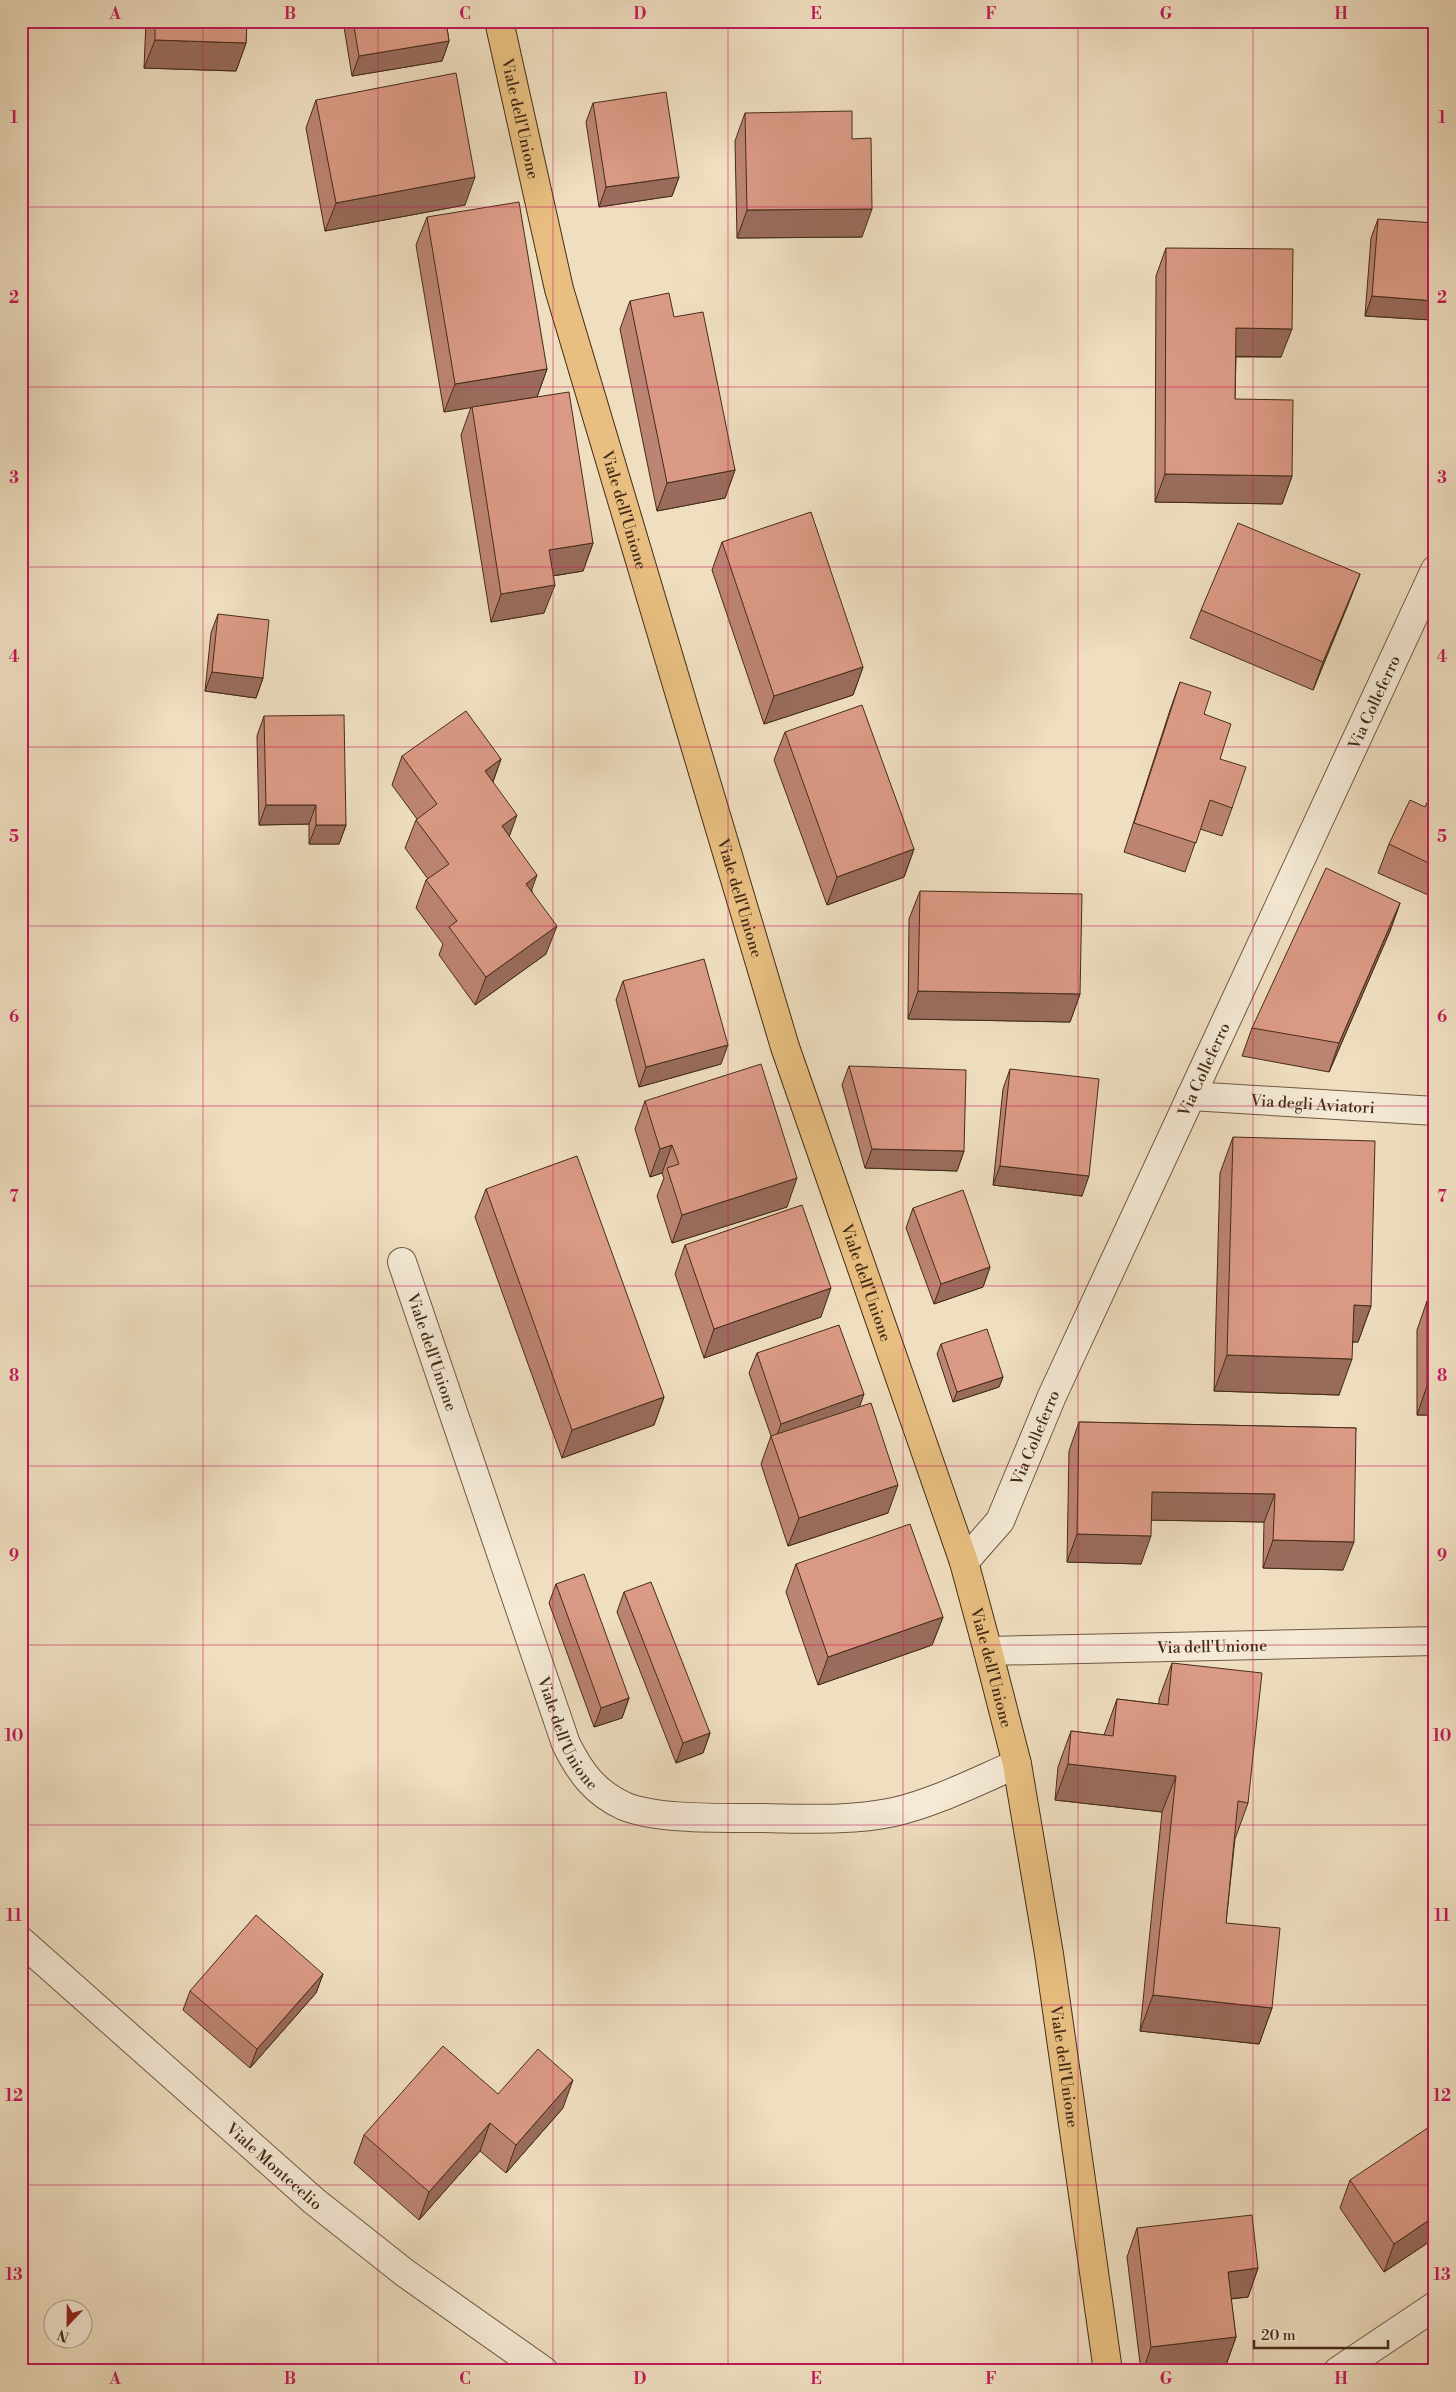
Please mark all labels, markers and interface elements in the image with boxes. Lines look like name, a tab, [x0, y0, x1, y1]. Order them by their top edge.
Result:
text: A	[108, 4, 121, 24]
text: B	[284, 4, 296, 24]
text: C	[459, 4, 471, 24]
text: D	[634, 4, 647, 24]
text: E	[810, 4, 822, 24]
text: F	[985, 4, 997, 24]
text: G	[1160, 4, 1173, 24]
text: H	[1334, 4, 1348, 24]
street label: Viale dell'Unione	[496, 56, 543, 181]
text: 1	[10, 108, 18, 128]
text: 1	[1438, 108, 1446, 128]
text: 2	[9, 288, 19, 308]
text: 2	[1437, 288, 1447, 308]
street label: Viale dell'Unione	[596, 447, 651, 572]
text: 3	[9, 468, 19, 488]
text: 3	[1437, 468, 1447, 488]
text: 4	[9, 647, 20, 667]
text: 4	[1437, 647, 1448, 667]
street label: Via Colleferro	[1344, 652, 1405, 753]
text: 5	[9, 827, 19, 847]
text: 5	[1437, 827, 1447, 847]
street label: Viale dell'Unione	[712, 835, 767, 960]
text: 6	[9, 1007, 19, 1027]
text: 6	[1437, 1007, 1447, 1027]
street label: Via Colleferro	[1174, 1020, 1235, 1121]
street label: Via degli Aviatori	[1249, 1091, 1376, 1118]
text: 7	[9, 1187, 19, 1207]
text: 7	[1437, 1187, 1447, 1207]
street label: Viale dell'Unione	[836, 1220, 896, 1344]
street label: Viale dell'Unione	[402, 1290, 461, 1414]
text: 8	[9, 1366, 19, 1386]
text: 8	[1437, 1366, 1447, 1386]
street label: Via Colleferro	[1007, 1387, 1064, 1489]
text: 9	[9, 1546, 19, 1566]
text: 9	[1437, 1546, 1447, 1566]
street label: Viale dell'Unione	[966, 1605, 1016, 1730]
street label: Via dell'Unione	[1156, 1636, 1267, 1658]
street label: Viale dell'Unione	[532, 1673, 602, 1795]
text: 10	[5, 1726, 23, 1746]
text: 10	[1433, 1726, 1451, 1746]
text: 11	[6, 1906, 22, 1926]
text: 11	[1434, 1906, 1450, 1926]
street label: Viale dell'Unione	[1045, 2003, 1082, 2129]
text: 12	[5, 2086, 23, 2106]
text: 12	[1433, 2086, 1451, 2106]
street label: Viale Montecelio	[221, 2118, 326, 2215]
text: 13	[5, 2265, 23, 2285]
text: 13	[1433, 2265, 1451, 2285]
north arrow	[42, 2300, 92, 2350]
scale bar	[1254, 2317, 1387, 2349]
text: N	[55, 2325, 72, 2346]
text: 20 m	[1261, 2326, 1296, 2345]
text: A	[108, 2369, 121, 2389]
text: B	[284, 2369, 296, 2389]
text: C	[459, 2369, 471, 2389]
text: D	[634, 2369, 647, 2389]
text: E	[810, 2369, 822, 2389]
text: F	[985, 2369, 997, 2389]
text: G	[1160, 2369, 1173, 2389]
text: H	[1334, 2369, 1348, 2389]

